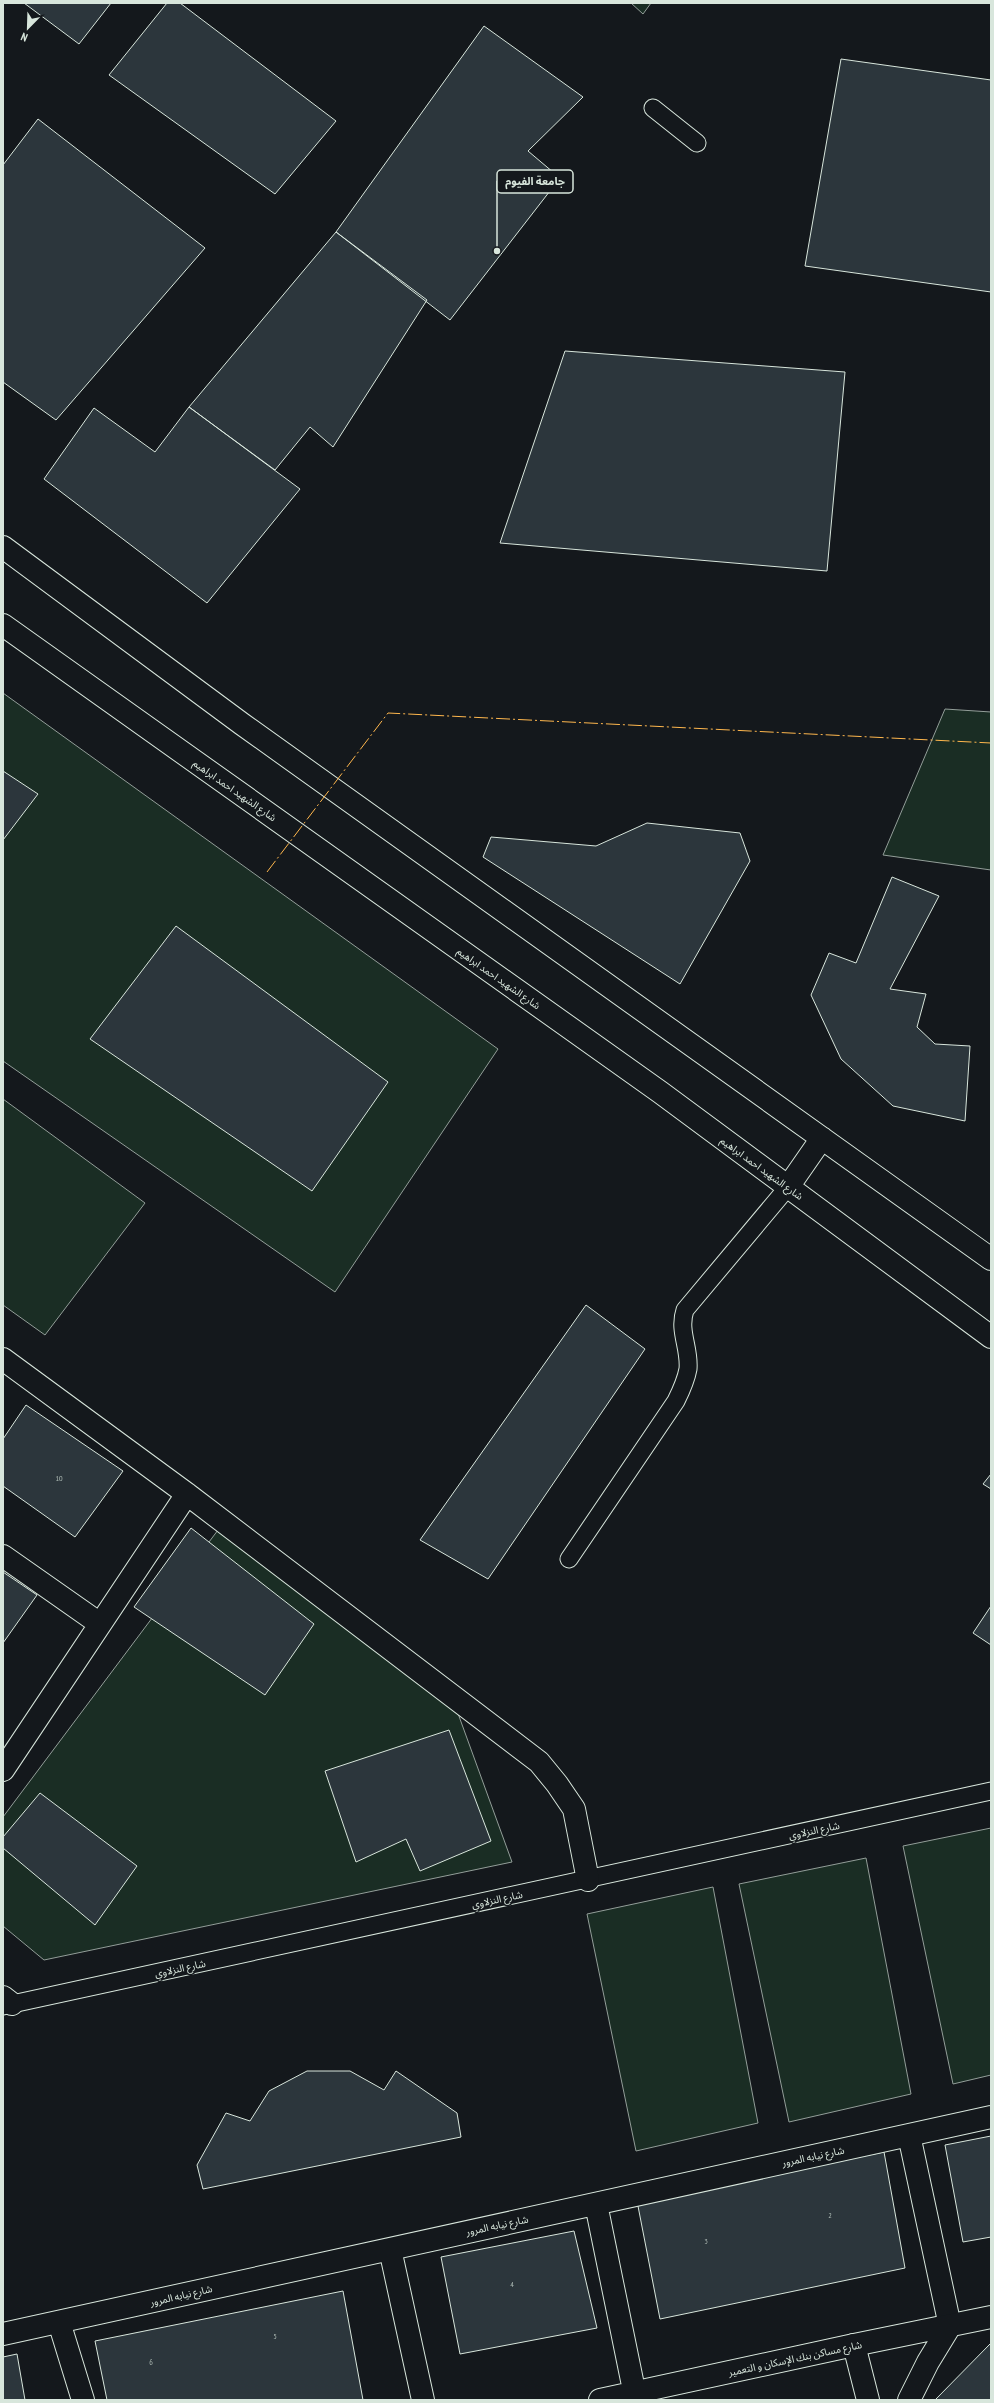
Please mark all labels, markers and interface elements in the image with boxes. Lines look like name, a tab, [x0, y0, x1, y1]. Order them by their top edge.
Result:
north arrow	[8, 8, 48, 48]
text: N	[19, 30, 30, 45]
callout: جامعة الفيوم	[497, 170, 573, 193]
text: جامعة الفيوم	[505, 174, 565, 190]
street label: شارع الشهيد احمد ابراهيم	[190, 757, 279, 825]
street label: شارع الشهيد احمد ابراهيم	[454, 945, 543, 1013]
street label: شارع الشهيد احمد ابراهيم	[717, 1134, 806, 1204]
house number: 10	[55, 1473, 63, 1483]
street label: شارع النزلاوي	[788, 1819, 841, 1844]
street label: شارع النزلاوي	[471, 1888, 524, 1913]
street label: شارع النزلاوي	[154, 1957, 207, 1982]
street label: شارع نيابه المرور	[780, 2144, 846, 2171]
house number: 2	[828, 2210, 832, 2220]
street label: شارع نيابه المرور	[464, 2213, 530, 2240]
house number: 3	[704, 2236, 708, 2246]
house number: 4	[510, 2279, 514, 2289]
street label: شارع نيابه المرور	[148, 2282, 214, 2310]
house number: 5	[273, 2331, 277, 2341]
street label: شارع مساكن بنك الإسكان و التعمير	[726, 2338, 863, 2380]
house number: 6	[149, 2357, 153, 2367]

